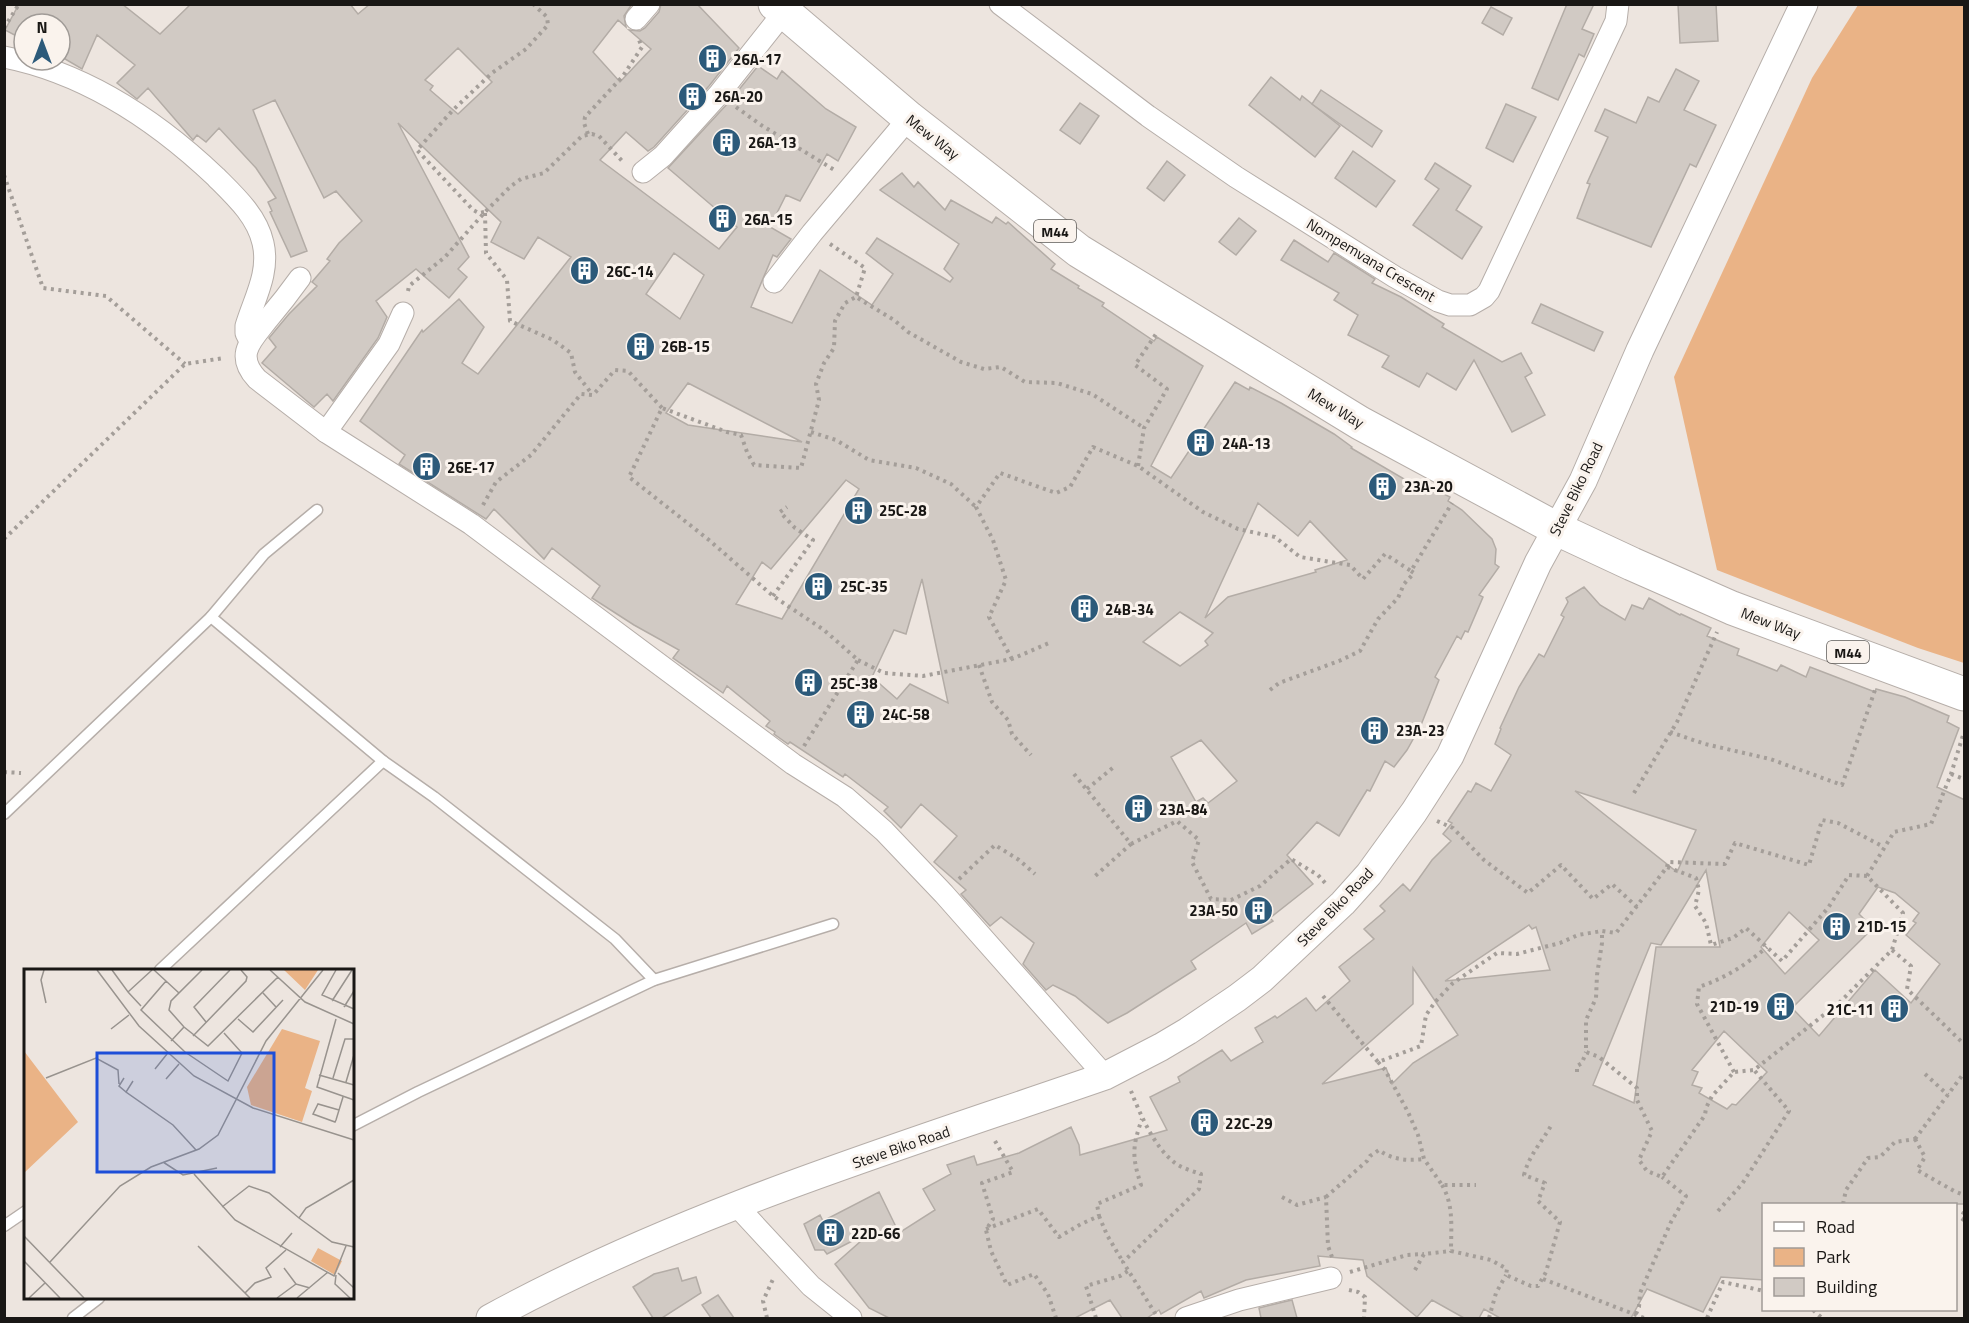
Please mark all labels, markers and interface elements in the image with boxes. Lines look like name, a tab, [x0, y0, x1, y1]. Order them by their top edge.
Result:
north arrow	[12, 12, 72, 72]
text: N	[36, 15, 48, 39]
building icon: 26A-17	[696, 43, 728, 75]
place label: 26A-17	[733, 48, 782, 71]
building icon: 26A-20	[677, 80, 709, 112]
place label: 26A-20	[714, 85, 763, 108]
street label: Mew Way	[901, 109, 965, 165]
building icon: 26A-13	[711, 126, 743, 158]
place label: 26A-13	[748, 131, 797, 154]
building icon: 26A-15	[707, 203, 739, 235]
place label: 26A-15	[744, 208, 793, 231]
street label: Nompemvana Crescent	[1302, 212, 1441, 308]
road number: M44	[1034, 220, 1076, 242]
building icon: 26C-14	[569, 255, 601, 287]
place label: 26C-14	[606, 260, 654, 283]
building icon: 26B-15	[624, 330, 656, 362]
place label: 26B-15	[661, 335, 710, 358]
street label: Mew Way	[1303, 382, 1369, 434]
building icon: 24A-13	[1185, 427, 1217, 459]
place label: 24A-13	[1222, 432, 1271, 455]
street label: Steve Biko Road	[1543, 438, 1609, 540]
building icon: 26E-17	[410, 451, 442, 483]
place label: 26E-17	[447, 456, 495, 479]
building icon: 23A-20	[1367, 470, 1399, 502]
place label: 23A-20	[1404, 475, 1453, 498]
building icon: 25C-28	[842, 494, 874, 526]
place label: 25C-28	[879, 499, 927, 522]
building icon: 25C-35	[803, 570, 835, 602]
place label: 25C-35	[840, 575, 888, 598]
building icon: 24B-34	[1068, 593, 1100, 625]
place label: 24B-34	[1105, 598, 1154, 621]
street label: Mew Way	[1738, 601, 1804, 645]
road number: M44	[1827, 641, 1869, 663]
building icon: 25C-38	[793, 667, 825, 699]
place label: 25C-38	[830, 672, 878, 695]
building icon: 24C-58	[845, 698, 877, 730]
place label: 24C-58	[882, 703, 930, 726]
building icon: 23A-23	[1359, 714, 1391, 746]
place label: 23A-23	[1396, 719, 1445, 742]
building icon: 23A-84	[1122, 793, 1154, 825]
place label: 23A-84	[1159, 798, 1208, 821]
street label: Steve Biko Road	[1291, 862, 1379, 952]
building icon: 23A-50	[1243, 894, 1275, 926]
place label: 23A-50	[1189, 899, 1239, 922]
building icon: 21D-15	[1820, 910, 1852, 942]
place label: 21D-15	[1857, 915, 1906, 938]
inset map	[24, 969, 354, 1299]
building icon: 21D-19	[1764, 990, 1796, 1022]
building icon: 21C-11	[1879, 993, 1911, 1025]
place label: 21D-19	[1710, 995, 1759, 1018]
place label: 21C-11	[1826, 998, 1874, 1021]
building icon: 22C-29	[1188, 1107, 1220, 1139]
place label: 22C-29	[1225, 1112, 1273, 1135]
street label: Steve Biko Road	[849, 1120, 953, 1174]
legend	[1762, 1203, 1957, 1311]
text: Road	[1816, 1213, 1855, 1240]
building icon: 22D-66	[814, 1217, 846, 1249]
place label: 22D-66	[851, 1222, 900, 1245]
text: Park	[1816, 1243, 1851, 1270]
text: Building	[1816, 1273, 1877, 1300]

